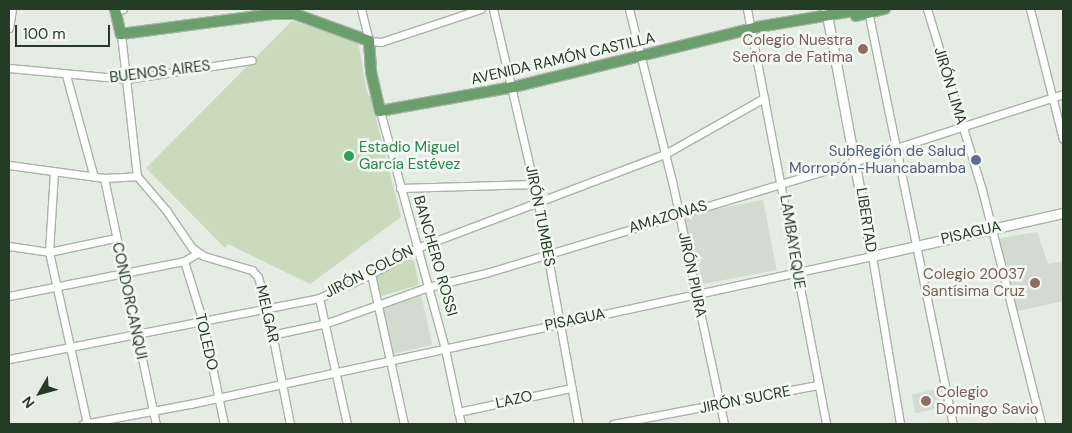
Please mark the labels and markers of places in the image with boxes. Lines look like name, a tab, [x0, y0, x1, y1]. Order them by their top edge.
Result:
place label: Colegio Nuestra Señora de Fatima	[732, 31, 853, 66]
marker: Colegio Nuestra Señora de Fatima	[857, 43, 869, 55]
place label: Estadio Miguel García Estévez	[359, 138, 460, 173]
place label: SubRegión de Salud Morropón-Huancabamba	[789, 142, 966, 177]
marker: Estadio Miguel García Estévez	[343, 150, 355, 162]
marker: SubRegión de Salud Morropón-Huancabamba	[970, 154, 982, 166]
place label: Colegio 20037 Santísima Cruz	[922, 265, 1025, 300]
marker: Colegio 20037 Santísima Cruz	[1029, 277, 1041, 289]
place label: Colegio Domingo Savio	[936, 383, 1039, 418]
marker: Colegio Domingo Savio	[920, 395, 932, 407]

